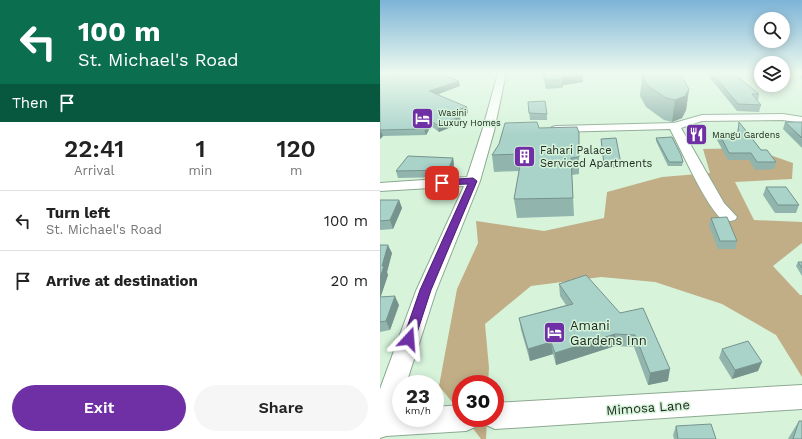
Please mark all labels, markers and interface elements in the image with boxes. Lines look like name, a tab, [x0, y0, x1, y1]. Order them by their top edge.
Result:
map controls	[754, 12, 790, 92]
button: search	[754, 12, 790, 48]
text: 100 m	[78, 15, 161, 48]
icon: left	[12, 16, 64, 68]
text: St. Michael's Road	[78, 49, 239, 70]
button: layers	[754, 56, 790, 92]
icon: arrive	[56, 92, 78, 114]
text: Then	[12, 94, 48, 112]
hotel icon: Wasini Luxury Homes	[410, 105, 436, 131]
place label: Wasini Luxury Homes	[438, 108, 501, 128]
restaurant icon: Mangu Gardens	[683, 122, 709, 148]
place label: Mangu Gardens	[712, 130, 780, 140]
text: 22:41	[64, 135, 124, 163]
text: 1	[195, 135, 205, 163]
text: 120	[276, 135, 316, 163]
building icon: Fahari Palace Serviced Apartments	[511, 143, 537, 169]
place label: Fahari Palace Serviced Apartments	[540, 144, 653, 170]
text: Arrival	[74, 163, 115, 178]
text: min	[188, 163, 212, 178]
text: m	[290, 163, 302, 178]
pin	[425, 166, 459, 200]
icon: arrive	[431, 172, 453, 194]
text: Turn left	[46, 204, 110, 222]
icon: left	[12, 210, 34, 232]
text: 100 m	[324, 212, 368, 230]
text: St. Michael's Road	[46, 222, 162, 237]
icon: arrive	[12, 270, 34, 292]
text: Arrive at destination	[46, 272, 198, 290]
text: 20 m	[331, 272, 368, 290]
position arrow	[388, 318, 430, 360]
place label: Amani Gardens Inn	[570, 318, 647, 348]
hotel icon: Amani Gardens Inn	[542, 319, 568, 345]
speed limit sign: 30	[452, 375, 504, 427]
text: 23	[406, 384, 430, 408]
button: Exit	[12, 385, 186, 431]
button: Share	[194, 385, 368, 431]
street label: Mimosa Lane	[606, 397, 690, 418]
text: km/h	[405, 405, 431, 416]

